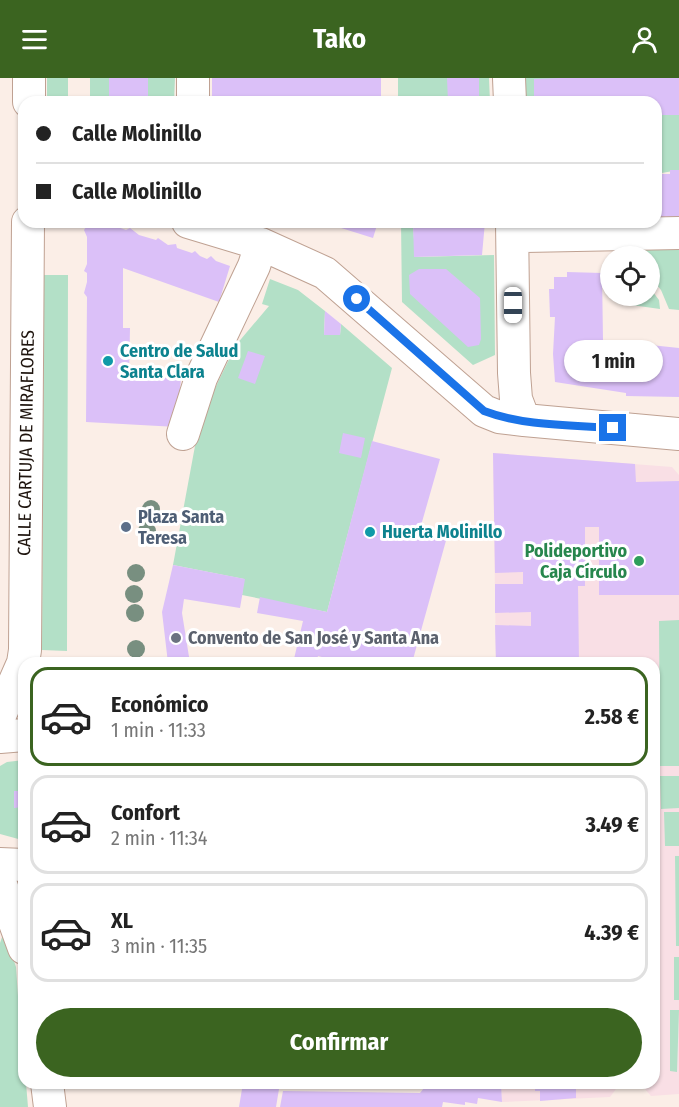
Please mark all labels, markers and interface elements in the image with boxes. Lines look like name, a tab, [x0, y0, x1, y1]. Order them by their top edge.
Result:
icon: menu	[18, 23, 51, 56]
text: Tako	[313, 23, 366, 55]
icon: person	[628, 23, 661, 56]
text: Calle Molinillo	[72, 120, 202, 147]
text: Calle Molinillo	[72, 178, 202, 205]
map controls	[600, 246, 660, 306]
button: locate	[600, 246, 660, 306]
route start	[343, 285, 370, 312]
car	[504, 287, 522, 323]
street label: CALLE CARTUJA DE MIRAFLORES	[13, 330, 39, 556]
place label: Centro de Salud Santa Clara	[120, 340, 238, 383]
callout: 1 min	[564, 341, 662, 383]
text: 1 min	[592, 349, 635, 373]
marker: Centro de Salud Santa Clara	[101, 354, 115, 368]
route end	[599, 414, 626, 441]
place label: Plaza Santa Teresa	[138, 506, 224, 549]
marker: Plaza Santa Teresa	[119, 520, 133, 534]
place label: Huerta Molinillo	[382, 521, 503, 543]
marker: Huerta Molinillo	[363, 525, 377, 539]
place label: Polideportivo Caja Círculo	[525, 540, 627, 583]
marker: Polideportivo Caja Círculo	[632, 554, 646, 568]
place label: Convento de San José y Santa Ana	[188, 627, 439, 649]
marker: Convento de San José y Santa Ana	[169, 631, 183, 645]
icon: car	[39, 690, 93, 744]
text: Económico	[111, 691, 209, 718]
text: 2.58 €	[585, 703, 639, 730]
text: 1 min · 11:33	[111, 718, 206, 742]
icon: car	[39, 798, 93, 852]
text: Confort	[111, 799, 180, 826]
text: 3.49 €	[585, 811, 639, 838]
text: 2 min · 11:34	[111, 826, 207, 850]
icon: car	[39, 906, 93, 960]
text: XL	[111, 907, 133, 934]
text: 4.39 €	[584, 919, 639, 946]
text: 3 min · 11:35	[111, 934, 207, 958]
button: Confirmar	[36, 1008, 642, 1077]

